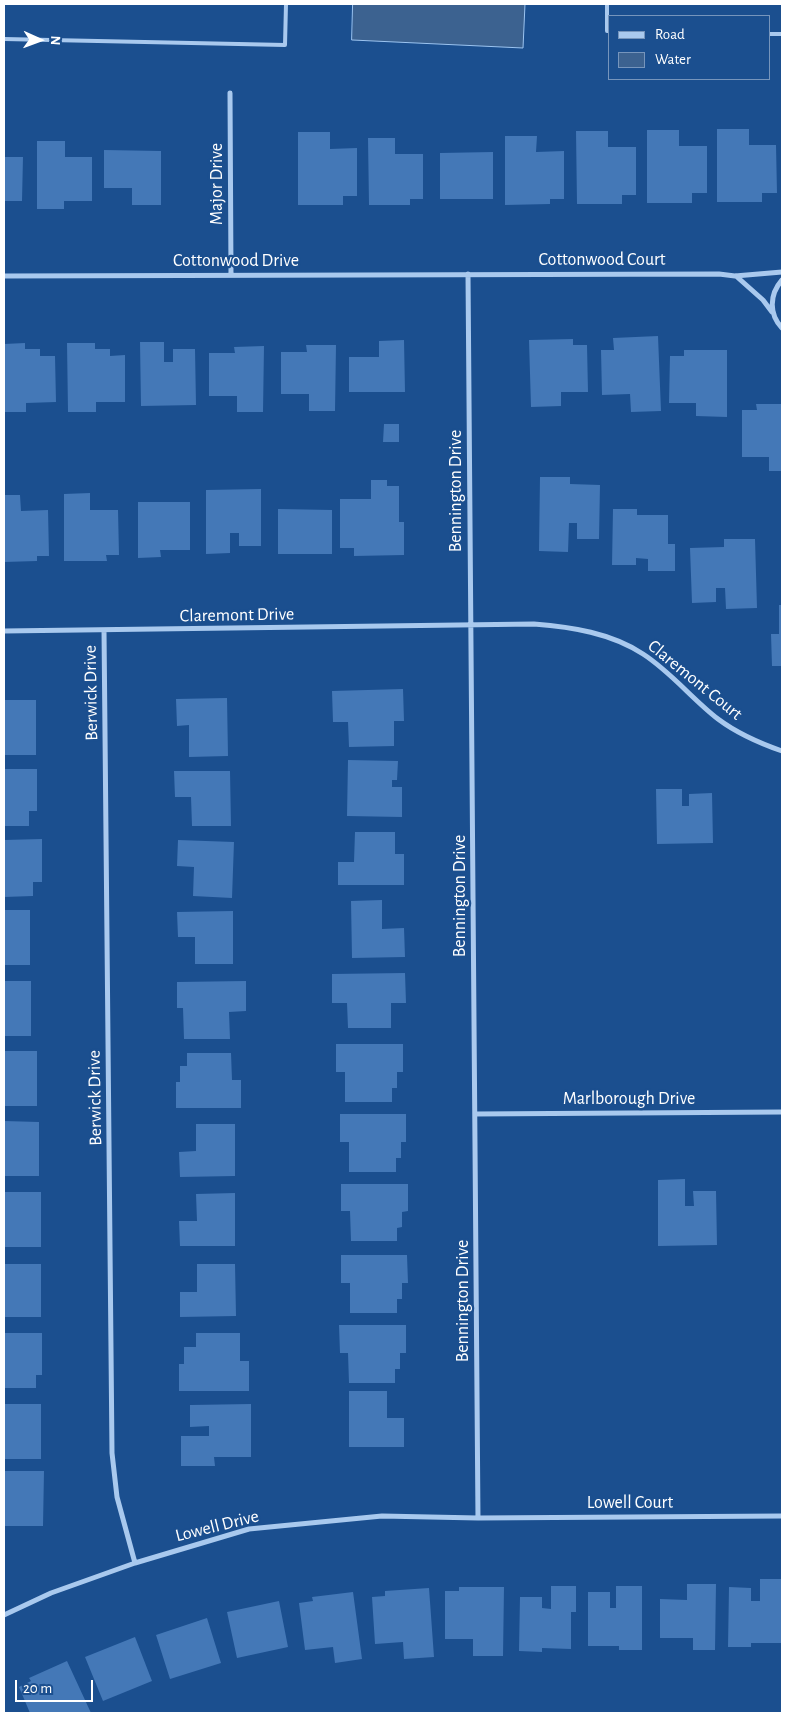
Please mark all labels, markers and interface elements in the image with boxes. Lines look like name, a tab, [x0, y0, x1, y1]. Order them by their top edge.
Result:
north arrow	[15, 15, 65, 65]
legend	[608, 15, 771, 80]
text: Road	[655, 27, 685, 42]
text: N	[48, 35, 62, 46]
text: Water	[655, 52, 691, 67]
street label: Major Drive	[206, 143, 228, 225]
street label: Cottonwood Court	[539, 249, 665, 271]
street label: Cottonwood Drive	[173, 250, 299, 272]
street label: Bennington Drive	[445, 430, 467, 552]
street label: Claremont Drive	[180, 603, 294, 627]
street label: Claremont Court	[643, 635, 747, 725]
street label: Berwick Drive	[79, 645, 103, 741]
street label: Bennington Drive	[449, 835, 471, 957]
street label: Berwick Drive	[83, 1050, 107, 1146]
street label: Marlborough Drive	[563, 1088, 695, 1110]
street label: Bennington Drive	[452, 1240, 474, 1362]
street label: Lowell Court	[587, 1492, 673, 1514]
street label: Lowell Drive	[173, 1505, 261, 1547]
scale bar	[18, 1670, 95, 1702]
text: 20 m	[23, 1681, 52, 1696]

